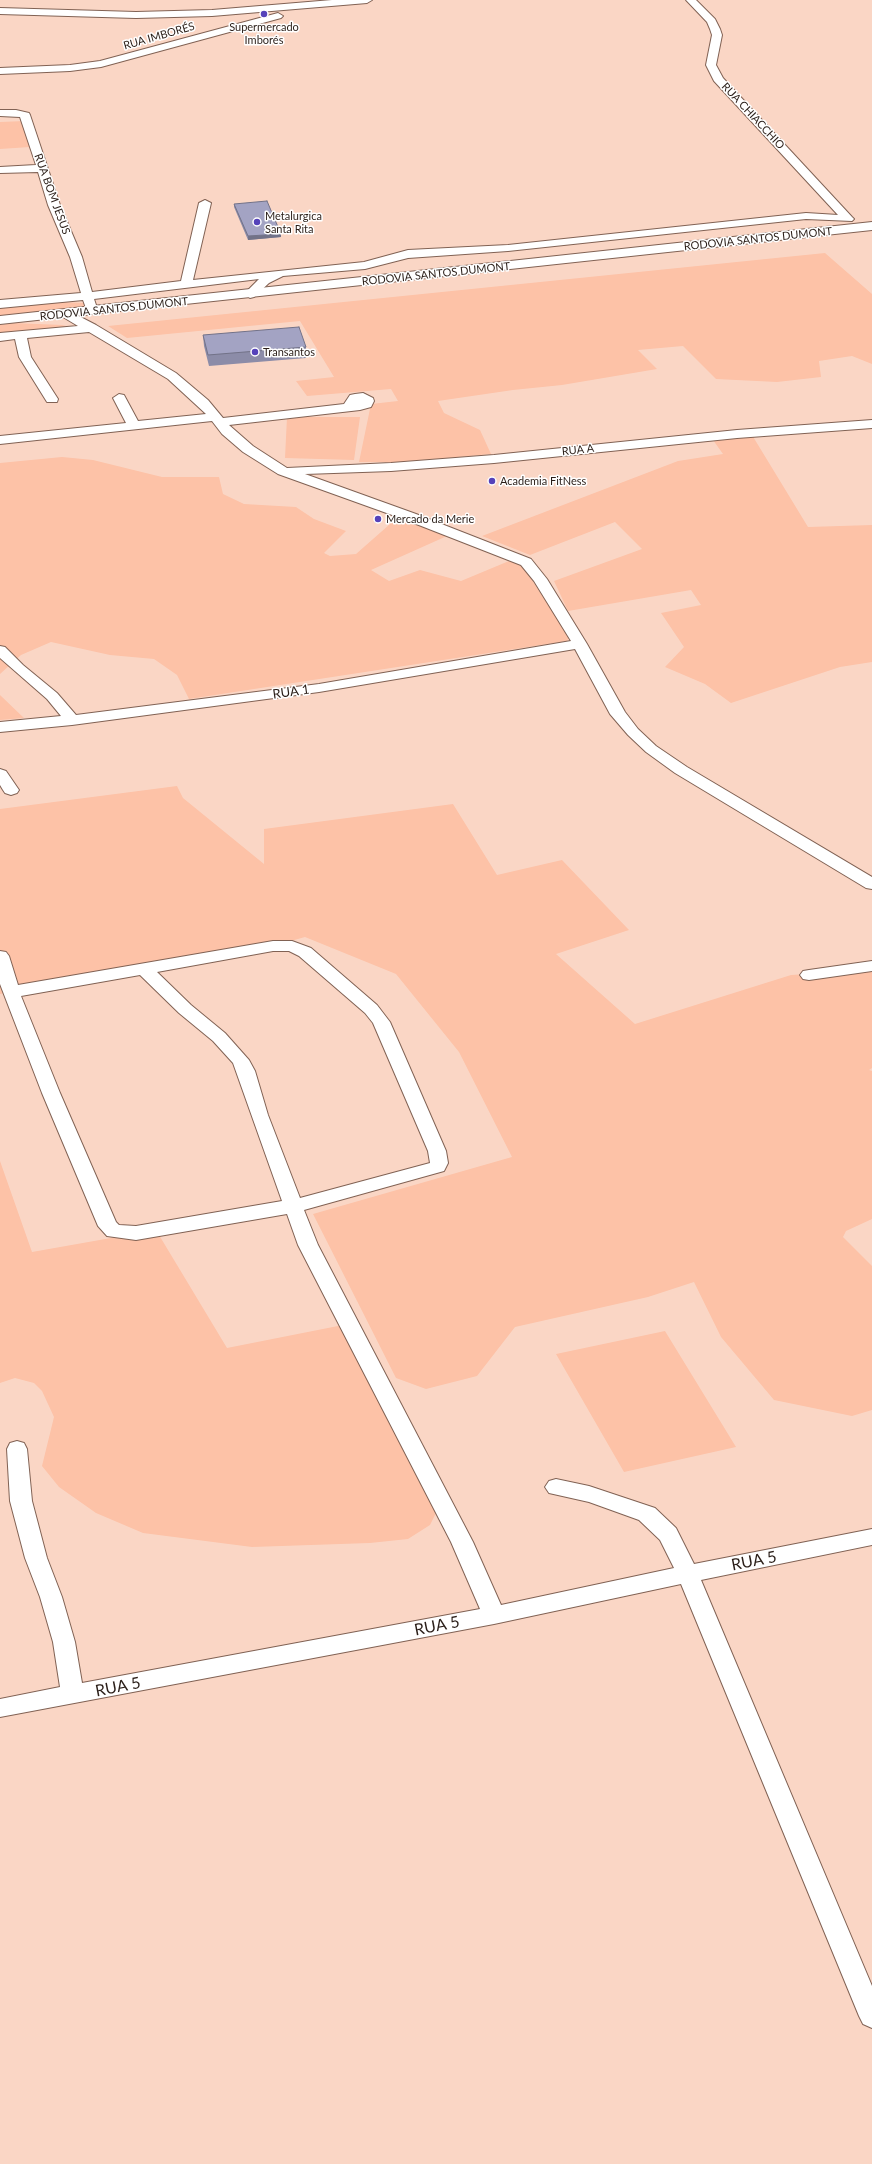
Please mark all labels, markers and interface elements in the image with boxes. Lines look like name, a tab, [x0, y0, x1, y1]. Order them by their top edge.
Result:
marker: Supermercado Imborés	[259, 9, 269, 19]
street label: RUA IMBORÉS	[122, 20, 196, 52]
place label: Supermercado Imborés	[229, 20, 299, 46]
street label: RUA CHIACCHIO	[719, 80, 787, 152]
street label: RUA BOM JESUS	[31, 152, 73, 236]
place label: Metalurgica Santa Rita	[265, 209, 322, 235]
marker: Metalurgica Santa Rita	[252, 217, 262, 227]
street label: RODOVIA SANTOS DUMONT	[683, 225, 833, 253]
street label: RODOVIA SANTOS DUMONT	[361, 260, 511, 288]
street label: RODOVIA SANTOS DUMONT	[39, 295, 189, 323]
place label: Transantos	[263, 345, 315, 359]
marker: Transantos	[250, 347, 260, 357]
street label: RUA A	[561, 442, 595, 458]
place label: Academia FitNess	[500, 474, 586, 488]
marker: Academia FitNess	[487, 476, 497, 486]
place label: Mercado da Merie	[386, 512, 474, 526]
marker: Mercado da Merie	[373, 514, 383, 524]
street label: RUA 1	[272, 682, 310, 702]
street label: RUA 5	[730, 1547, 778, 1575]
street label: RUA 5	[413, 1612, 461, 1640]
street label: RUA 5	[94, 1673, 142, 1701]

